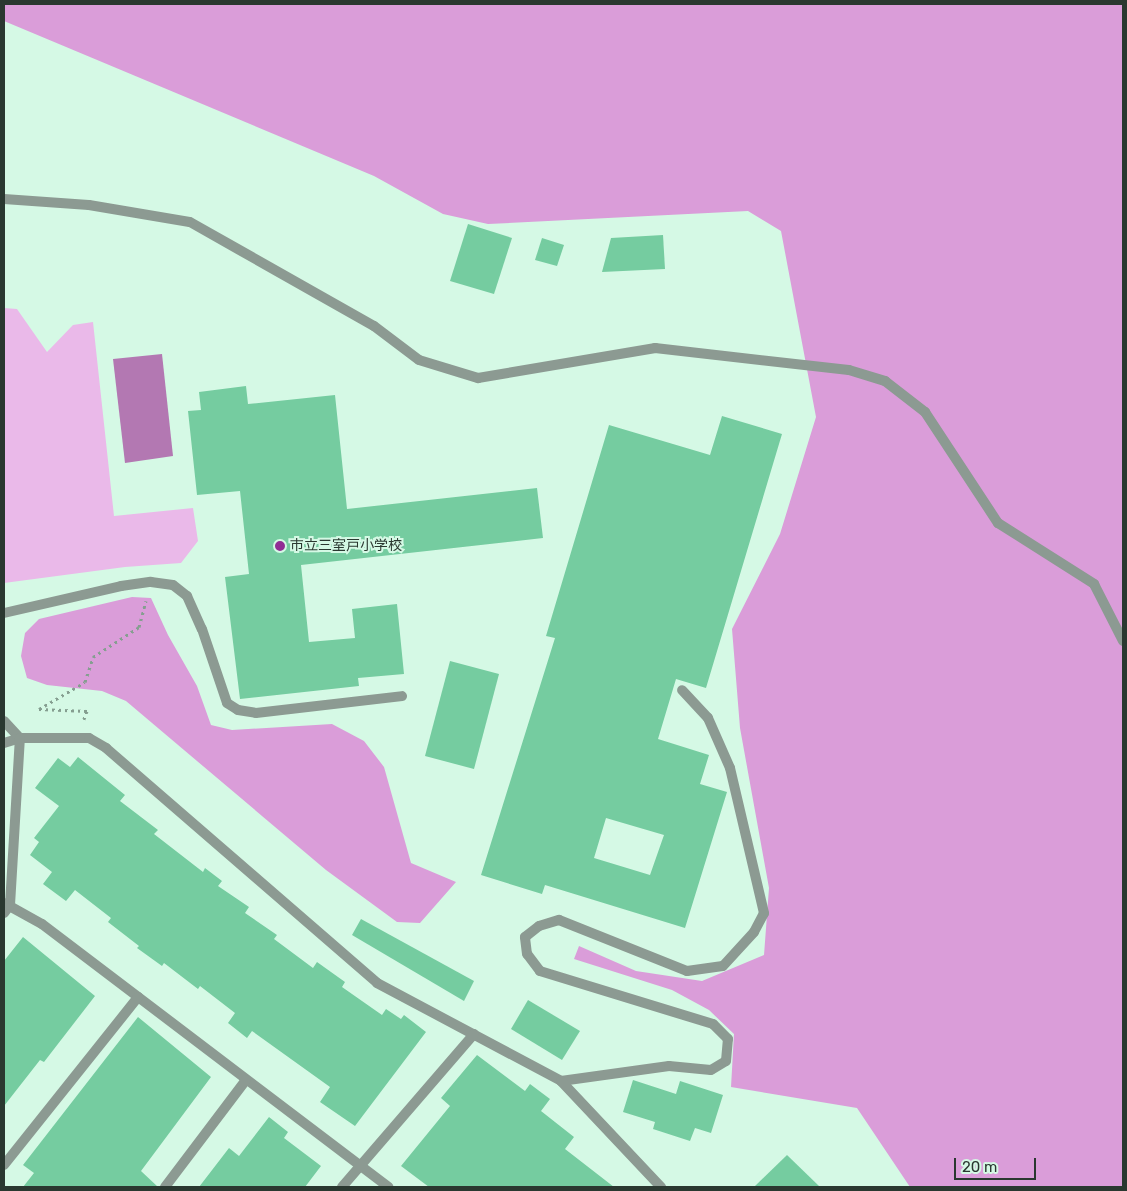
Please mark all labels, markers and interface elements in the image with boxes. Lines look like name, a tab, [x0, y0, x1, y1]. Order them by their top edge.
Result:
place label: 市立三室戸小学校	[290, 538, 402, 554]
marker: 市立三室戸小学校	[274, 540, 286, 552]
scale bar	[957, 1148, 1040, 1180]
text: 20 m	[962, 1158, 997, 1176]

